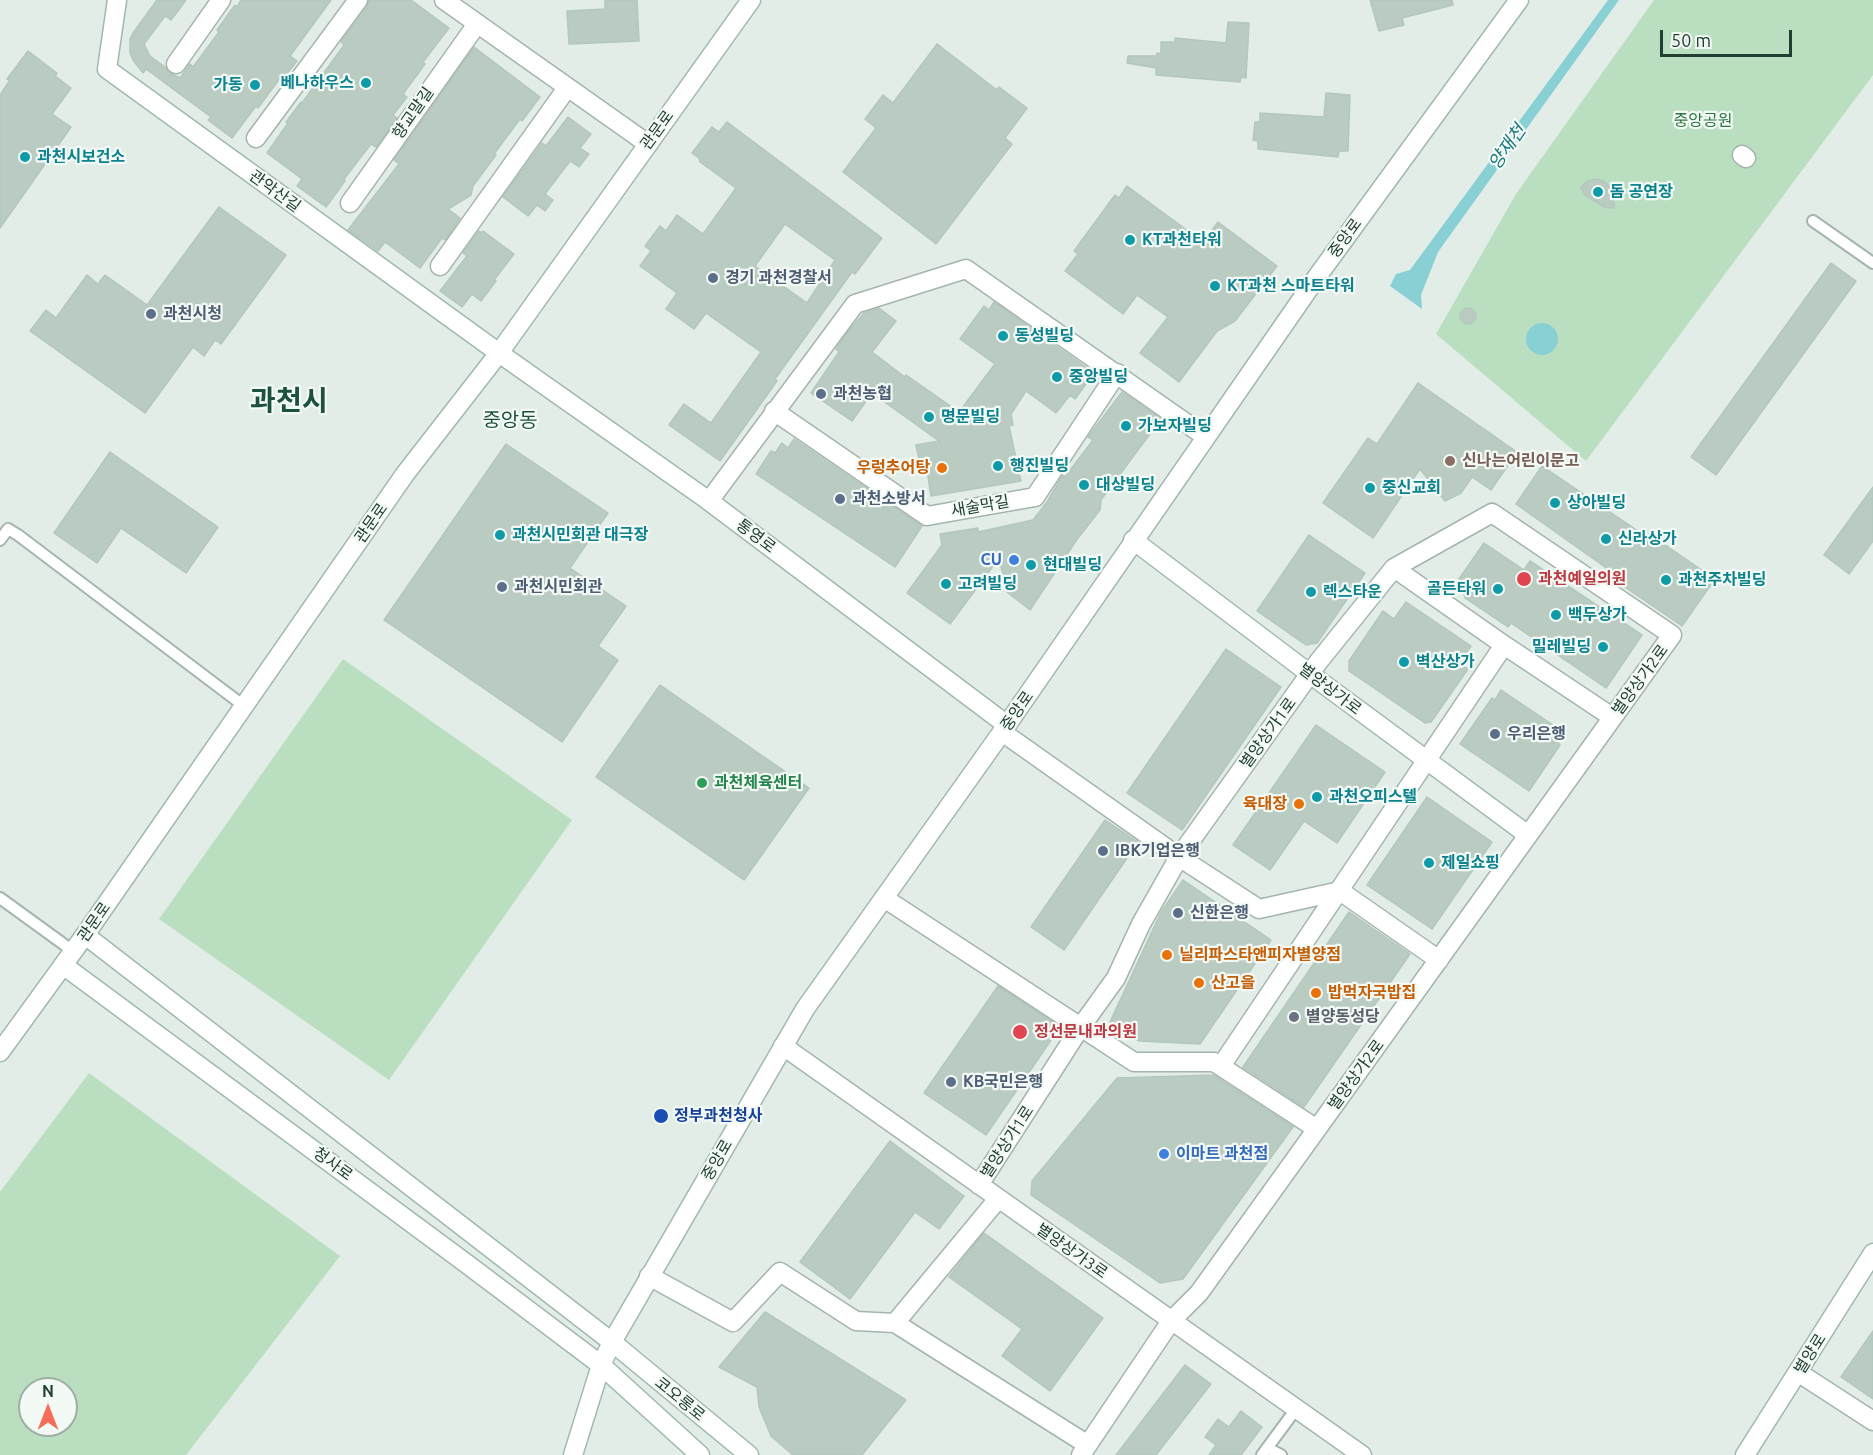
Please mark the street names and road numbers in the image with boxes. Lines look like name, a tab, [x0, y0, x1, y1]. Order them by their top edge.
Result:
street label: 향교말길	[388, 83, 438, 143]
street label: 관문로	[636, 106, 678, 154]
street label: 관악산길	[246, 166, 304, 216]
street label: 중앙로	[1324, 214, 1366, 262]
street label: 새술막길	[949, 491, 1011, 521]
street label: 관문로	[350, 499, 392, 547]
street label: 통영로	[733, 515, 779, 557]
street label: 별양상가2로	[1608, 641, 1672, 719]
street label: 별양상가로	[1295, 659, 1365, 719]
street label: 중앙로	[996, 687, 1038, 735]
street label: 별양상가1로	[1236, 694, 1300, 772]
street label: 관문로	[73, 898, 115, 946]
street label: 별양상가2로	[1324, 1036, 1388, 1114]
street label: 별양상가1로	[976, 1102, 1038, 1182]
street label: 중앙로	[698, 1136, 736, 1184]
street label: 청사로	[309, 1143, 357, 1185]
street label: 별양상가3로	[1033, 1219, 1111, 1283]
street label: 별양로	[1790, 1330, 1830, 1378]
street label: 코오롱로	[651, 1373, 709, 1425]

